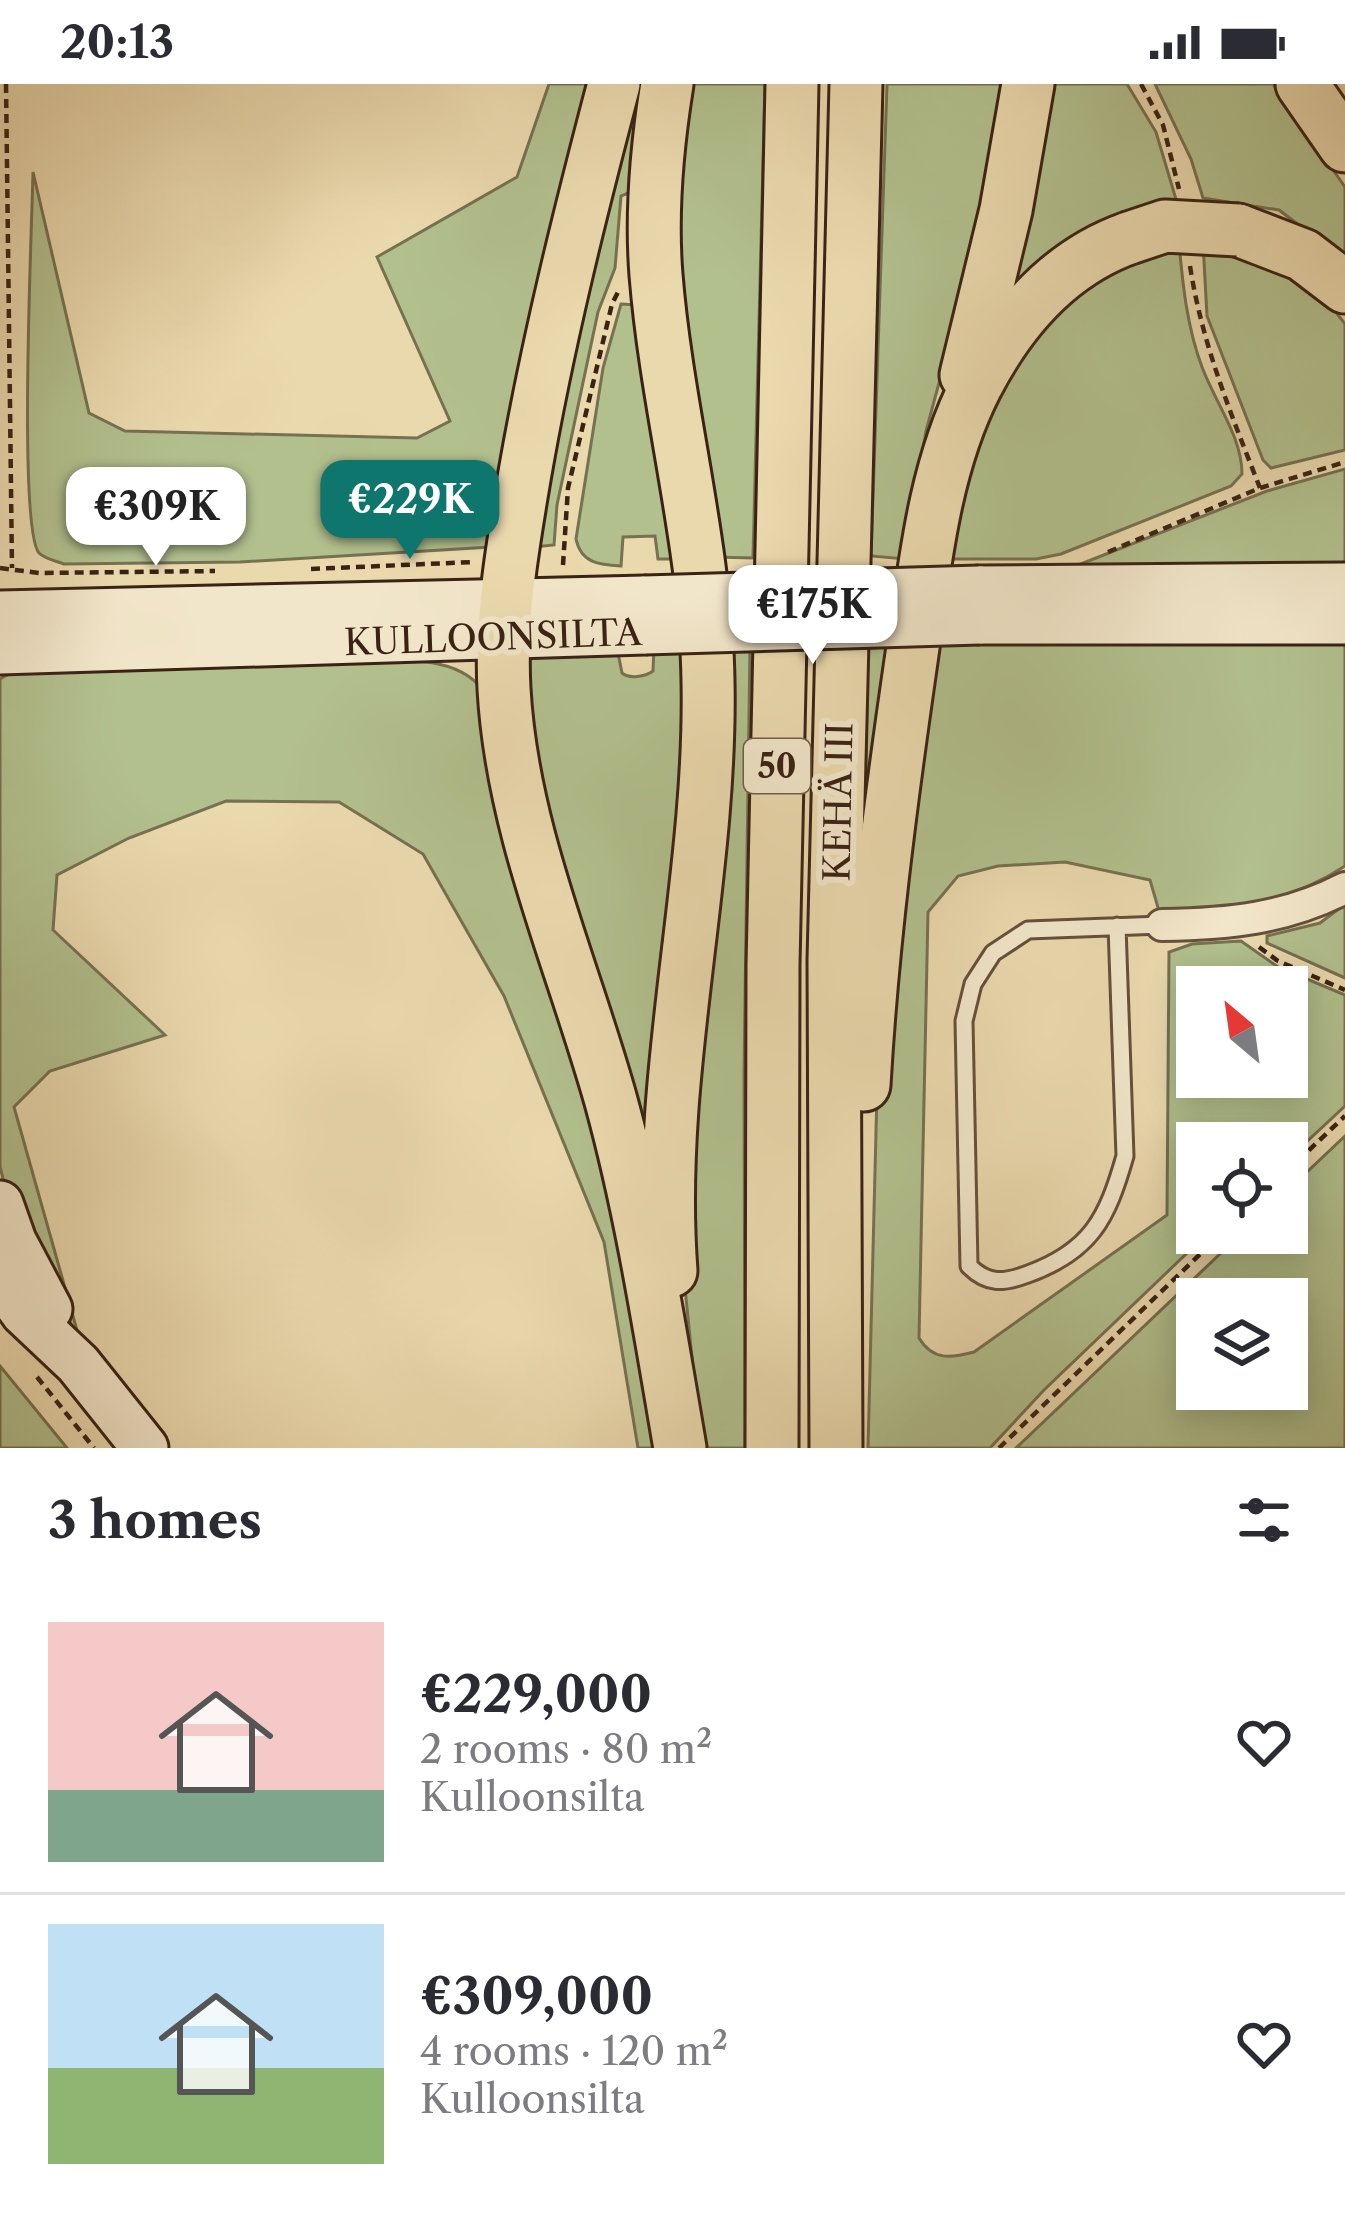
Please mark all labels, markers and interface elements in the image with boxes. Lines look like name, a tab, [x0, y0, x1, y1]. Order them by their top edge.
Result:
text: 20:13	[60, 14, 174, 70]
pin: €229K	[326, 460, 494, 562]
pin: €309K	[72, 467, 240, 569]
text: €229K	[347, 475, 473, 523]
text: €309K	[93, 482, 219, 530]
pin: €175K	[729, 565, 897, 667]
text: €175K	[755, 580, 871, 628]
street label: KULLOONSILTA	[343, 610, 644, 664]
street label: KEHÄ III	[815, 722, 861, 882]
road number: 50	[744, 739, 810, 793]
north arrow	[1176, 966, 1308, 1098]
map controls	[1176, 966, 1308, 1410]
button: locate	[1176, 1122, 1308, 1254]
button: layers	[1176, 1278, 1308, 1410]
icon: filters	[1231, 1487, 1297, 1553]
text: 3 homes	[48, 1489, 262, 1551]
text: €229,000	[420, 1663, 652, 1725]
icon: home	[144, 1670, 288, 1814]
icon: heart	[1231, 1709, 1297, 1775]
text: 2 rooms · 80 m²	[420, 1725, 712, 1773]
text: Kulloonsilta	[420, 1773, 645, 1821]
text: €309,000	[420, 1965, 653, 2027]
icon: home	[144, 1972, 288, 2116]
icon: heart	[1231, 2011, 1297, 2077]
text: 4 rooms · 120 m²	[420, 2027, 728, 2075]
text: Kulloonsilta	[420, 2075, 645, 2123]

